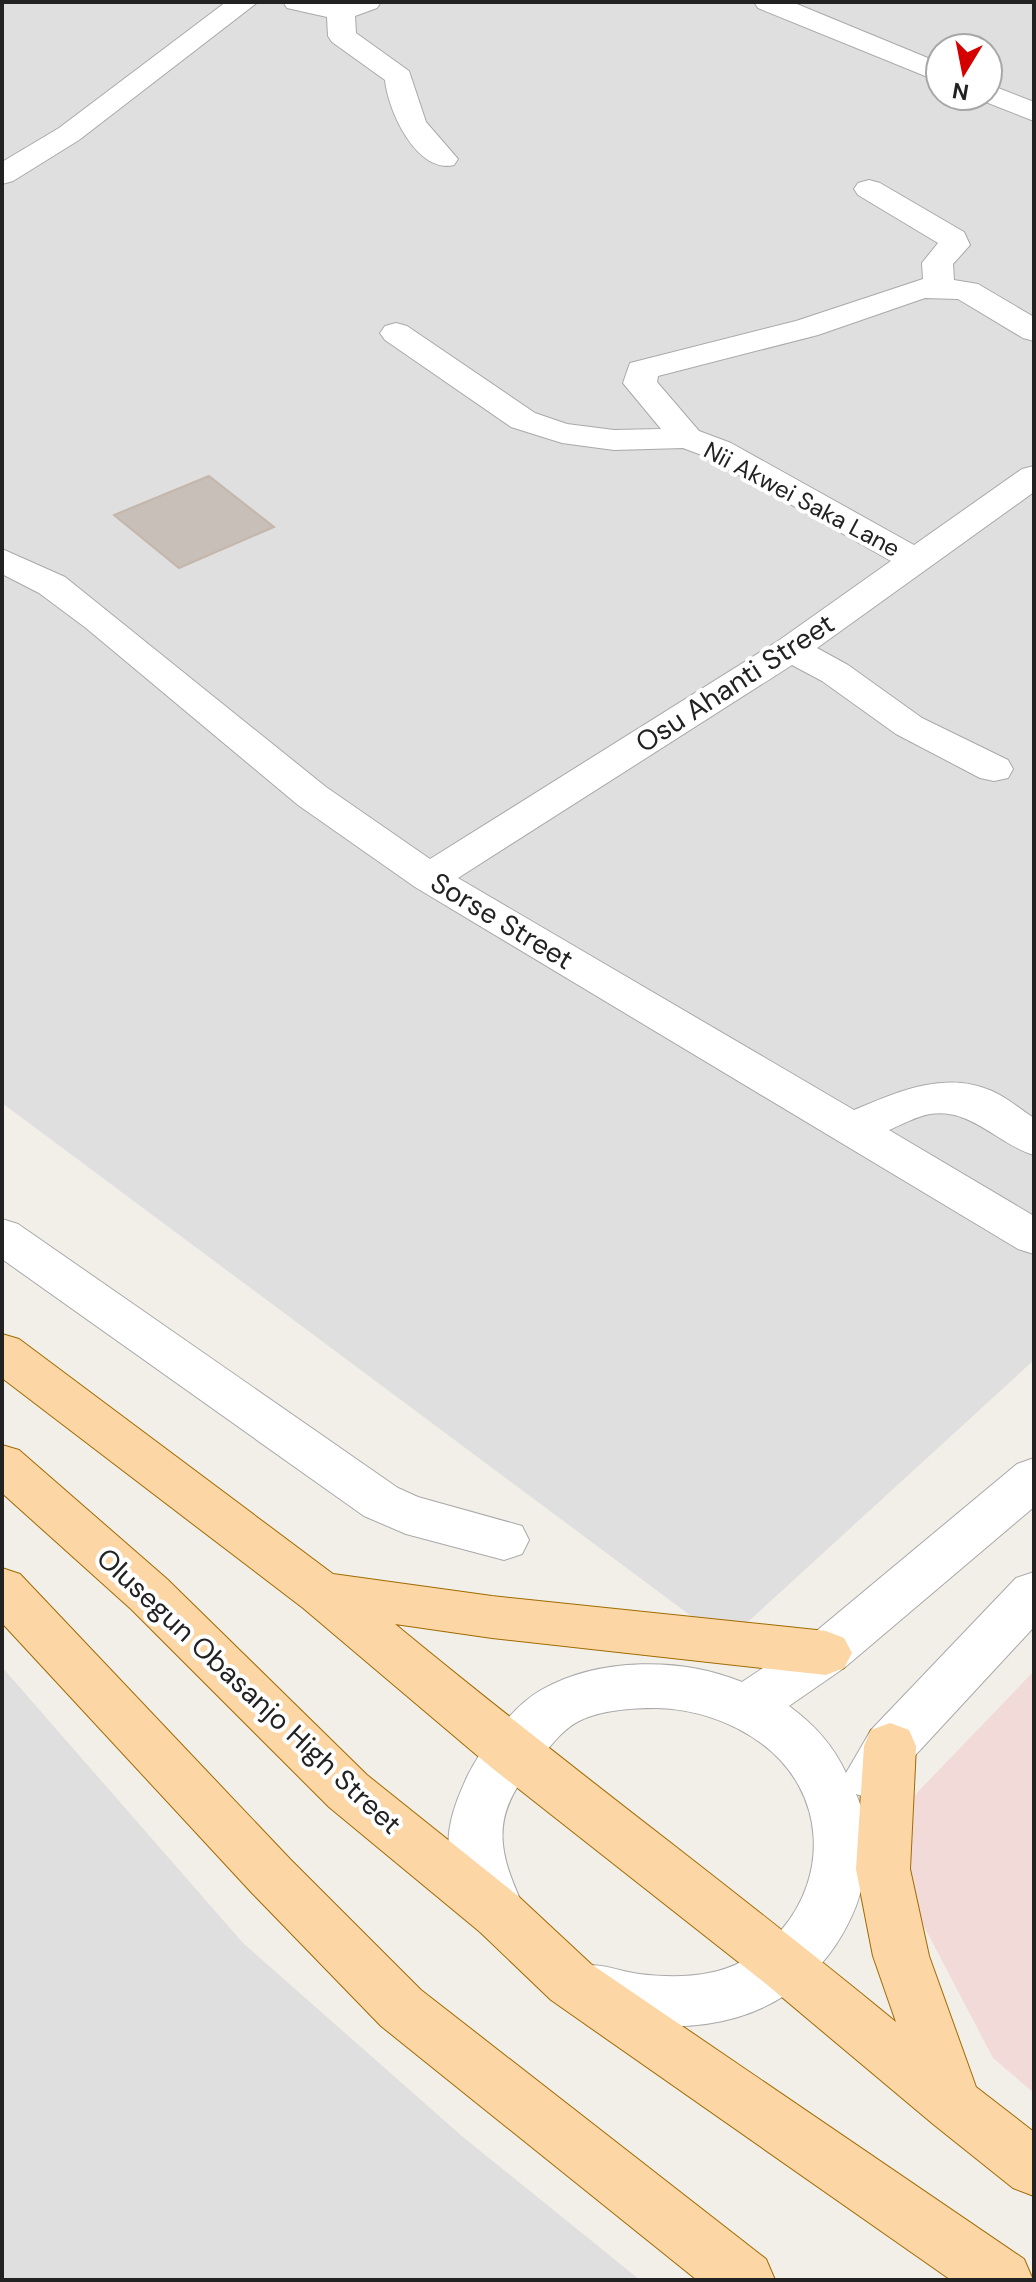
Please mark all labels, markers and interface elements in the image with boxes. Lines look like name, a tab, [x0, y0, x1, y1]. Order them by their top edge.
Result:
north arrow	[924, 32, 1004, 112]
text: N	[950, 76, 971, 107]
street label: Nii Akwei Saka Lane	[699, 434, 905, 564]
street label: Osu Ahanti Street	[629, 605, 841, 761]
street label: Sorse Street	[424, 864, 580, 978]
street label: Olusegun Obasanjo High Street	[89, 1540, 409, 1842]

